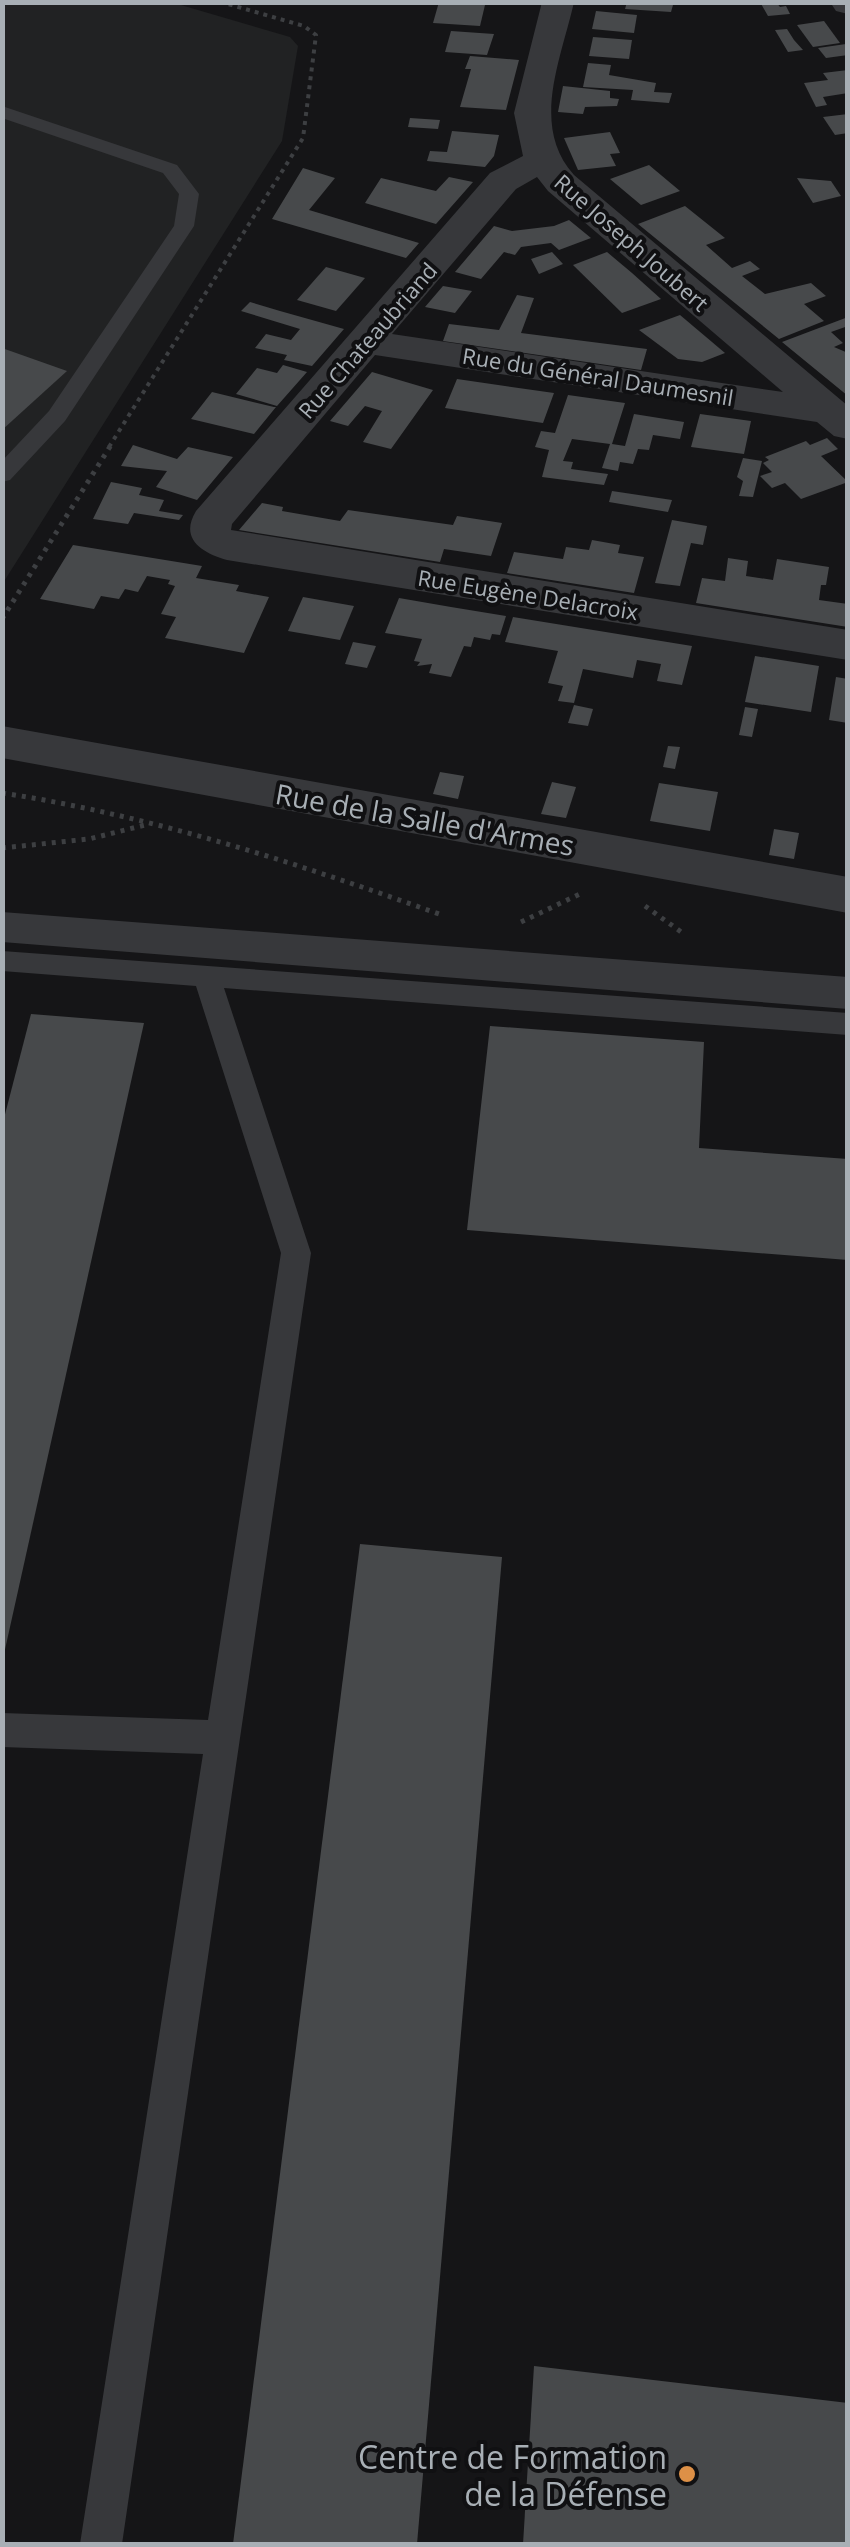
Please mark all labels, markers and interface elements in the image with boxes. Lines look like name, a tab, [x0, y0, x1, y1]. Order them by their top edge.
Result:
street label: Rue Joseph Joubert	[549, 167, 716, 317]
street label: Rue Chateaubriand	[291, 256, 443, 424]
street label: Rue du Général Daumesnil	[460, 340, 736, 412]
street label: Rue Eugène Delacroix	[416, 562, 641, 626]
street label: Rue de la Salle d'Armes	[273, 774, 577, 864]
place label: Centre de Formation de la Défense	[358, 2435, 667, 2515]
marker: Centre de Formation de la Défense	[676, 2463, 698, 2485]

